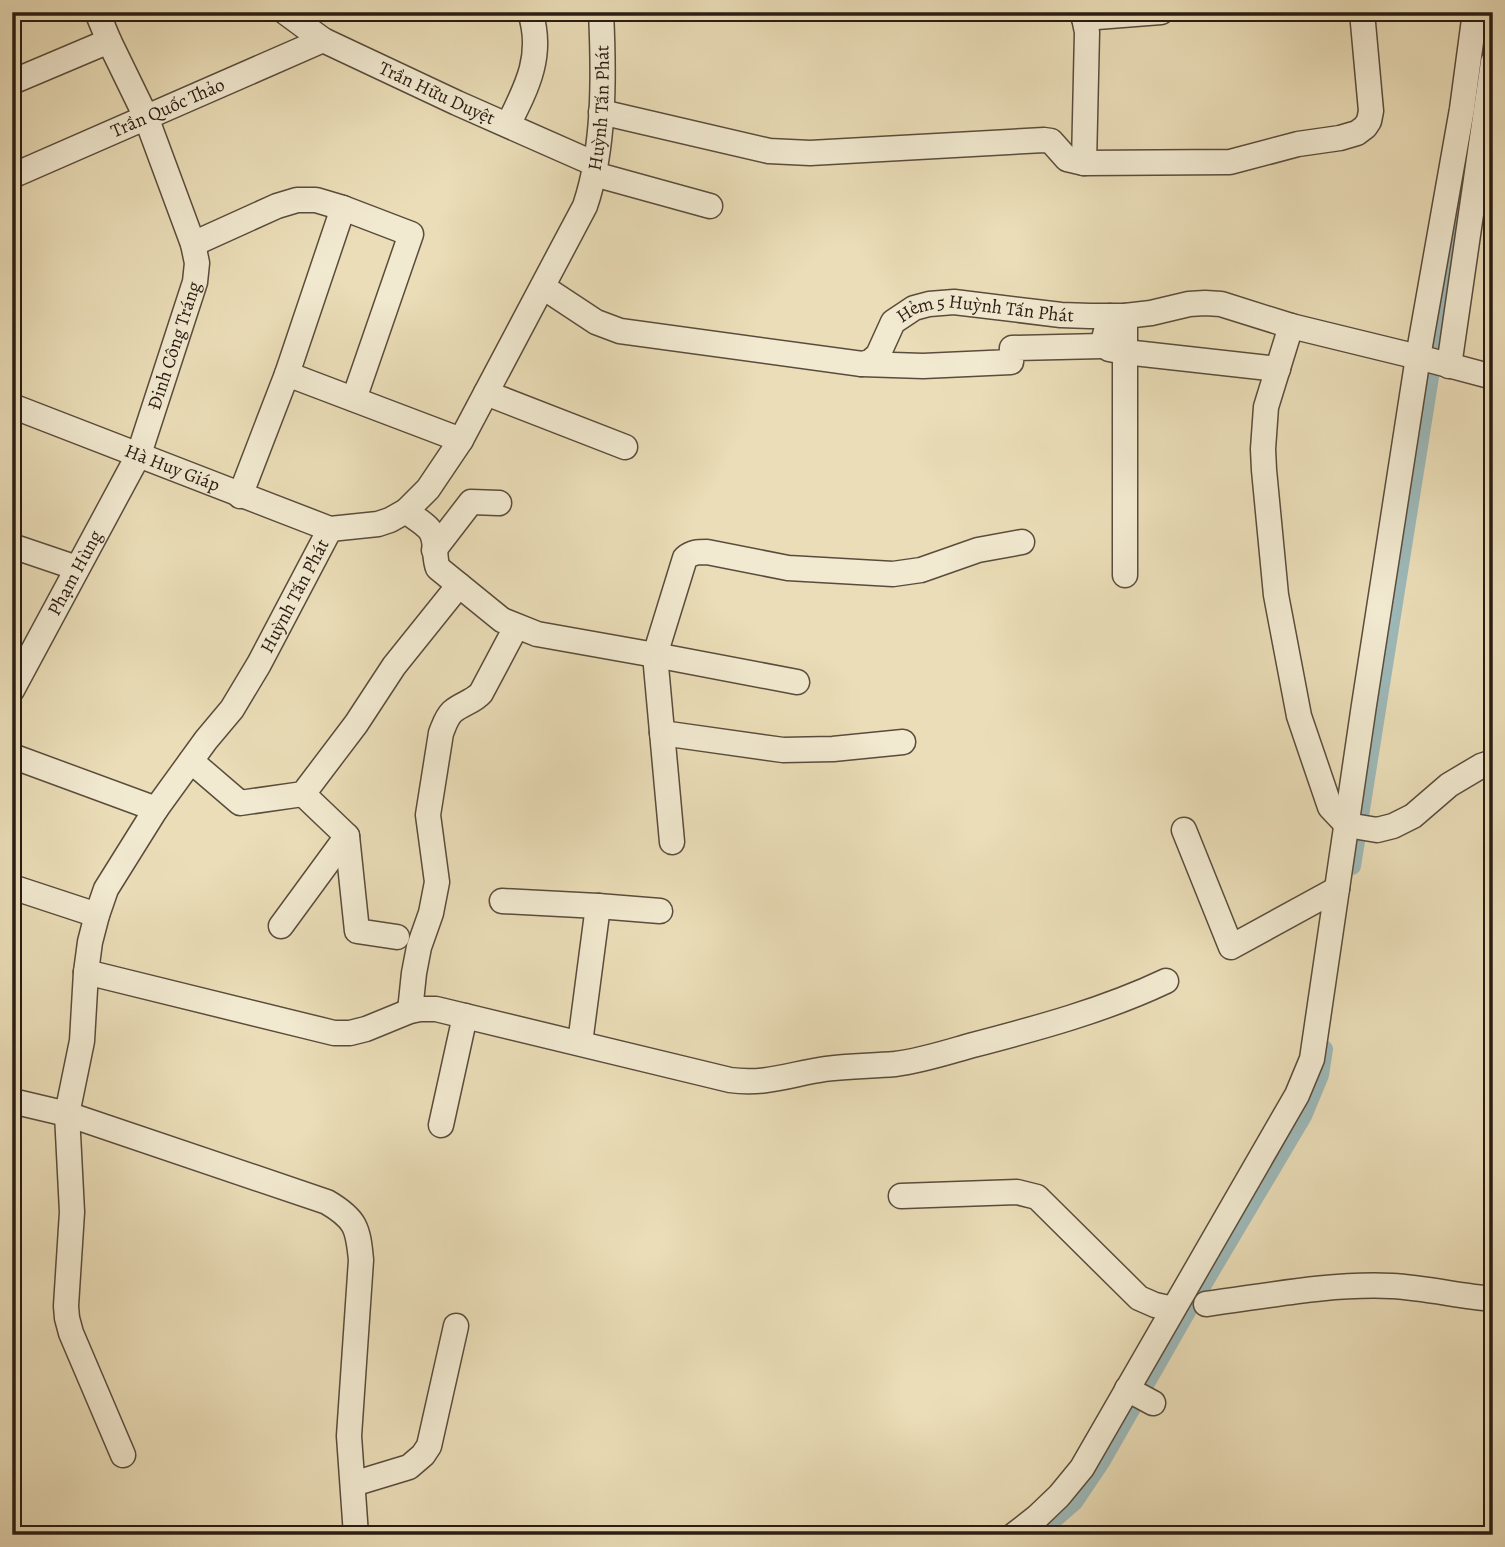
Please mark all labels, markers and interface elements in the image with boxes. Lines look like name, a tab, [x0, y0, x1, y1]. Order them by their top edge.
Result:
street label: Huỳnh Tấn Phát	[582, 45, 616, 173]
street label: Trần Hữu Duyệt	[375, 55, 499, 131]
street label: Trần Quốc Thảo	[107, 72, 229, 144]
street label: Đinh Công Tráng	[141, 278, 207, 413]
street label: Hẻm 5 Huỳnh Tấn Phát	[891, 288, 1074, 329]
street label: Hà Huy Giáp	[121, 438, 224, 498]
street label: Phạm Hùng	[41, 525, 109, 620]
street label: Huỳnh Tấn Phát	[254, 534, 335, 658]

